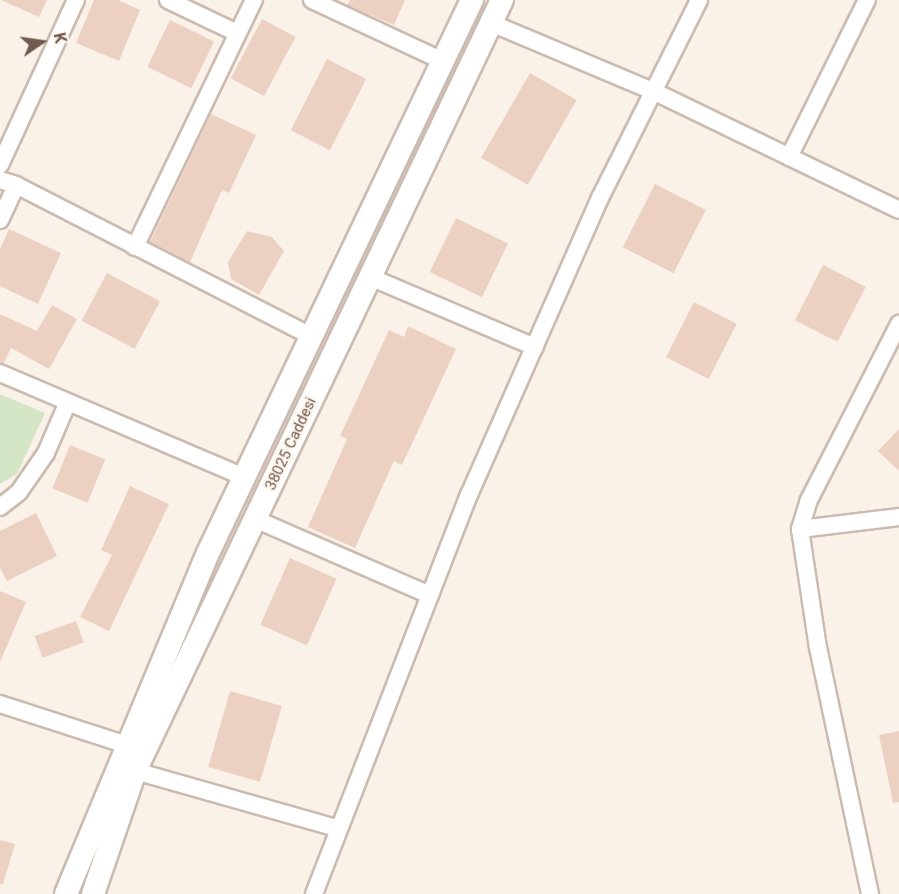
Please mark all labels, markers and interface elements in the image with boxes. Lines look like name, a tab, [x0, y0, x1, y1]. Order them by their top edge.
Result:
north arrow	[12, 12, 72, 72]
text: K	[50, 31, 70, 45]
street label: 38025 Caddesi	[262, 395, 320, 493]

